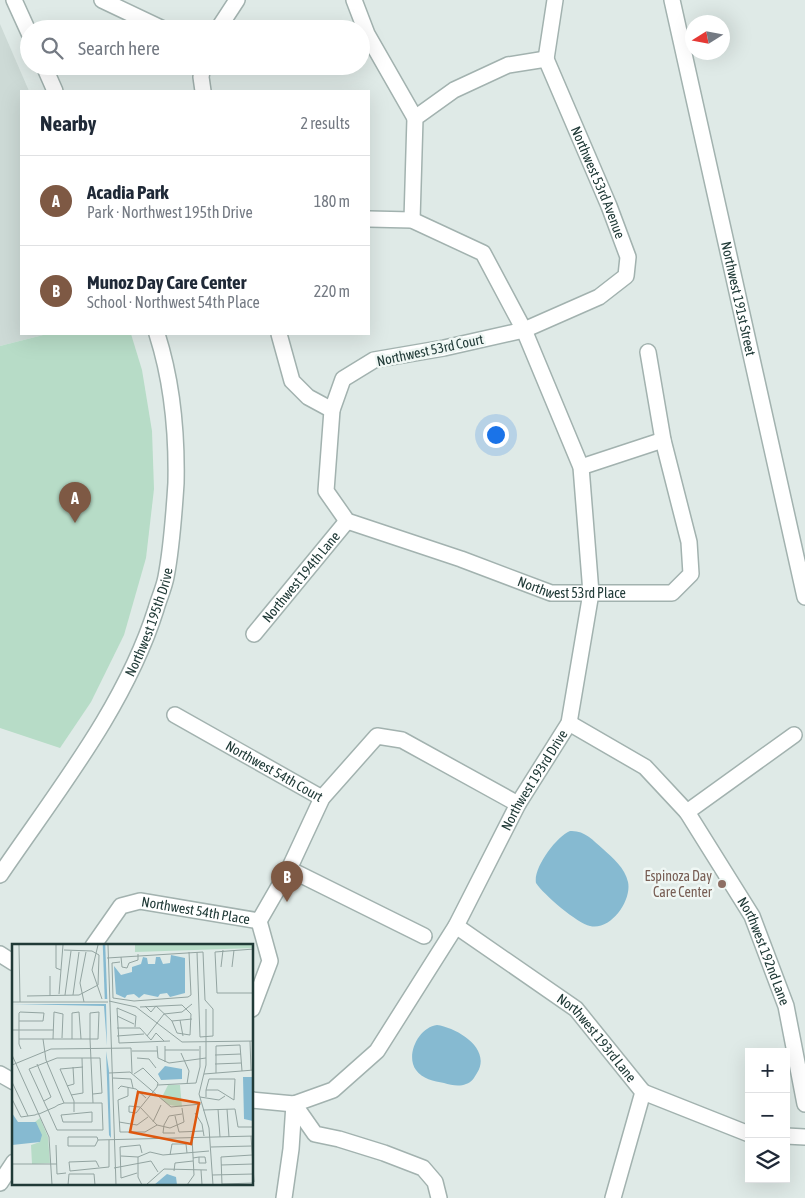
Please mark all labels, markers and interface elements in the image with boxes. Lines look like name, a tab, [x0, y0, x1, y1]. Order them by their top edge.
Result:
north arrow	[685, 15, 730, 60]
search box	[20, 20, 370, 75]
icon: search	[38, 34, 66, 62]
text: Search here	[78, 37, 160, 59]
text: Nearby	[40, 111, 96, 135]
text: 2 results	[300, 114, 350, 132]
street label: Northwest 53rd Avenue	[568, 124, 628, 241]
text: Acadia Park	[87, 181, 169, 203]
text: A	[52, 192, 60, 210]
text: 180 m	[314, 192, 350, 210]
text: Park · Northwest 195th Drive	[87, 203, 253, 221]
street label: Northwest 191st Street	[718, 240, 759, 357]
text: Munoz Day Care Center	[87, 271, 246, 293]
text: B	[52, 282, 60, 300]
text: 220 m	[314, 282, 350, 300]
text: School · Northwest 54th Place	[87, 293, 260, 311]
street label: Northwest 53rd Court	[375, 331, 485, 369]
your location	[483, 422, 509, 448]
pin: A	[59, 482, 91, 523]
street label: Northwest 194th Lane	[259, 528, 343, 626]
street label: Northwest 195th Drive	[122, 566, 176, 679]
street label: Northwest 53rd Place	[515, 573, 626, 602]
street label: Northwest 193rd Drive	[498, 727, 571, 833]
street label: Northwest 54th Court	[223, 737, 326, 805]
pin: B	[271, 861, 303, 902]
place label: Espinoza Day Care Center	[644, 868, 713, 900]
marker: Espinoza Day Care Center	[716, 878, 728, 890]
street label: Northwest 54th Place	[140, 893, 251, 927]
street label: Northwest 192nd Lane	[734, 894, 793, 1007]
inset map	[12, 944, 254, 1186]
street label: Northwest 193rd Lane	[554, 990, 640, 1085]
map controls	[745, 1048, 790, 1183]
button: +	[745, 1048, 790, 1093]
button: −	[745, 1093, 790, 1138]
button: layers	[745, 1138, 790, 1183]

